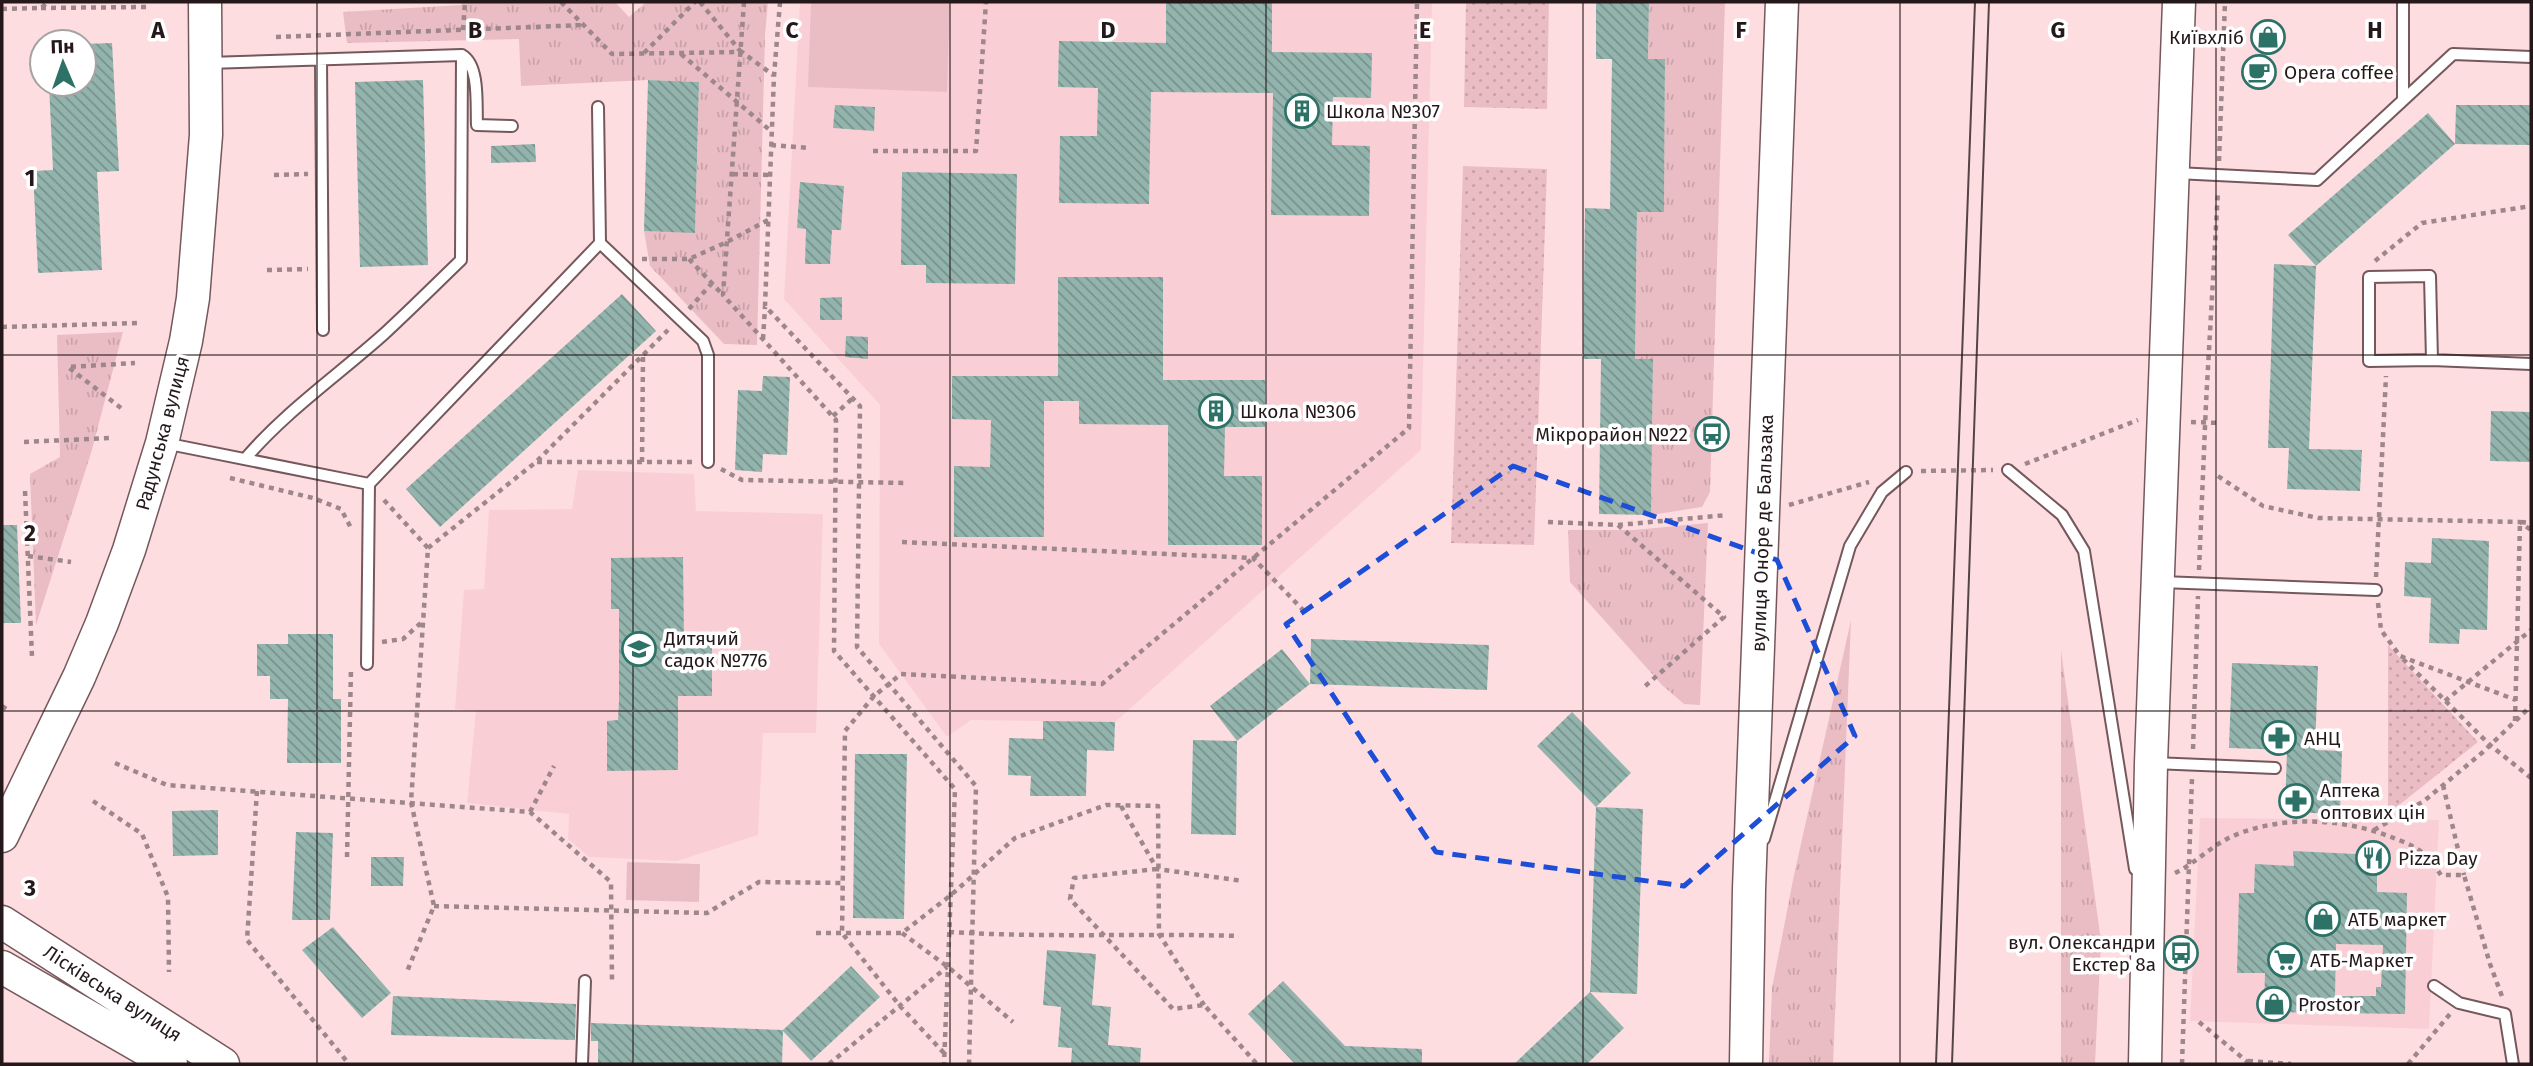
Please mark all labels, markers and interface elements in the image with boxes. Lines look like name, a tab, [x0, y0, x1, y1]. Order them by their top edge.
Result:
text: A	[150, 16, 165, 44]
text: B	[468, 16, 482, 44]
text: C	[785, 16, 799, 44]
text: D	[1101, 16, 1116, 44]
text: E	[1419, 16, 1431, 44]
text: F	[1735, 16, 1747, 44]
text: G	[2051, 16, 2065, 44]
text: H	[2367, 16, 2383, 44]
shop icon: Київхліб	[2249, 18, 2287, 56]
place label: Київхліб	[2169, 26, 2244, 49]
north arrow	[28, 28, 98, 98]
text: Пн	[50, 35, 75, 58]
cafe icon: Opera coffee	[2240, 53, 2278, 91]
place label: Opera coffee	[2284, 61, 2394, 84]
building icon: Школа №307	[1283, 92, 1321, 130]
place label: Школа №307	[1326, 100, 1440, 123]
text: 1	[25, 164, 35, 192]
street label: Радунська вулиця	[131, 353, 194, 513]
building icon: Школа №306	[1197, 392, 1235, 430]
place label: Школа №306	[1240, 400, 1356, 423]
street label: вулиця Оноре де Бальзака	[1747, 414, 1778, 652]
bus stop icon: Мікрорайон №22	[1693, 415, 1731, 453]
place label: Мікрорайон №22	[1535, 423, 1688, 446]
text: 2	[24, 519, 36, 547]
place label: Дитячий садок №776	[663, 627, 767, 672]
school or university icon: Дитячий садок №776	[620, 630, 658, 668]
pharmacy icon: АНЦ	[2260, 719, 2298, 757]
place label: АНЦ	[2304, 727, 2341, 750]
place label: Аптека оптових цін	[2320, 779, 2426, 824]
pharmacy icon: Аптека оптових цін	[2277, 782, 2315, 820]
restaurant icon: Pizza Day	[2354, 839, 2392, 877]
place label: Pizza Day	[2398, 847, 2478, 870]
text: 3	[23, 874, 36, 902]
shop icon: АТБ маркет	[2304, 900, 2342, 938]
place label: АТБ маркет	[2348, 908, 2447, 931]
place label: вул. Олександри Екстер 8а	[2008, 931, 2156, 976]
bus stop icon: вул. Олександри Екстер 8а	[2162, 934, 2200, 972]
street label: Лісківська вулиця	[39, 940, 186, 1047]
supermarket icon: АТБ-Маркет	[2266, 941, 2304, 979]
place label: АТБ-Маркет	[2310, 949, 2413, 972]
shop icon: Prostor	[2255, 985, 2293, 1023]
place label: Prostor	[2298, 993, 2361, 1016]

